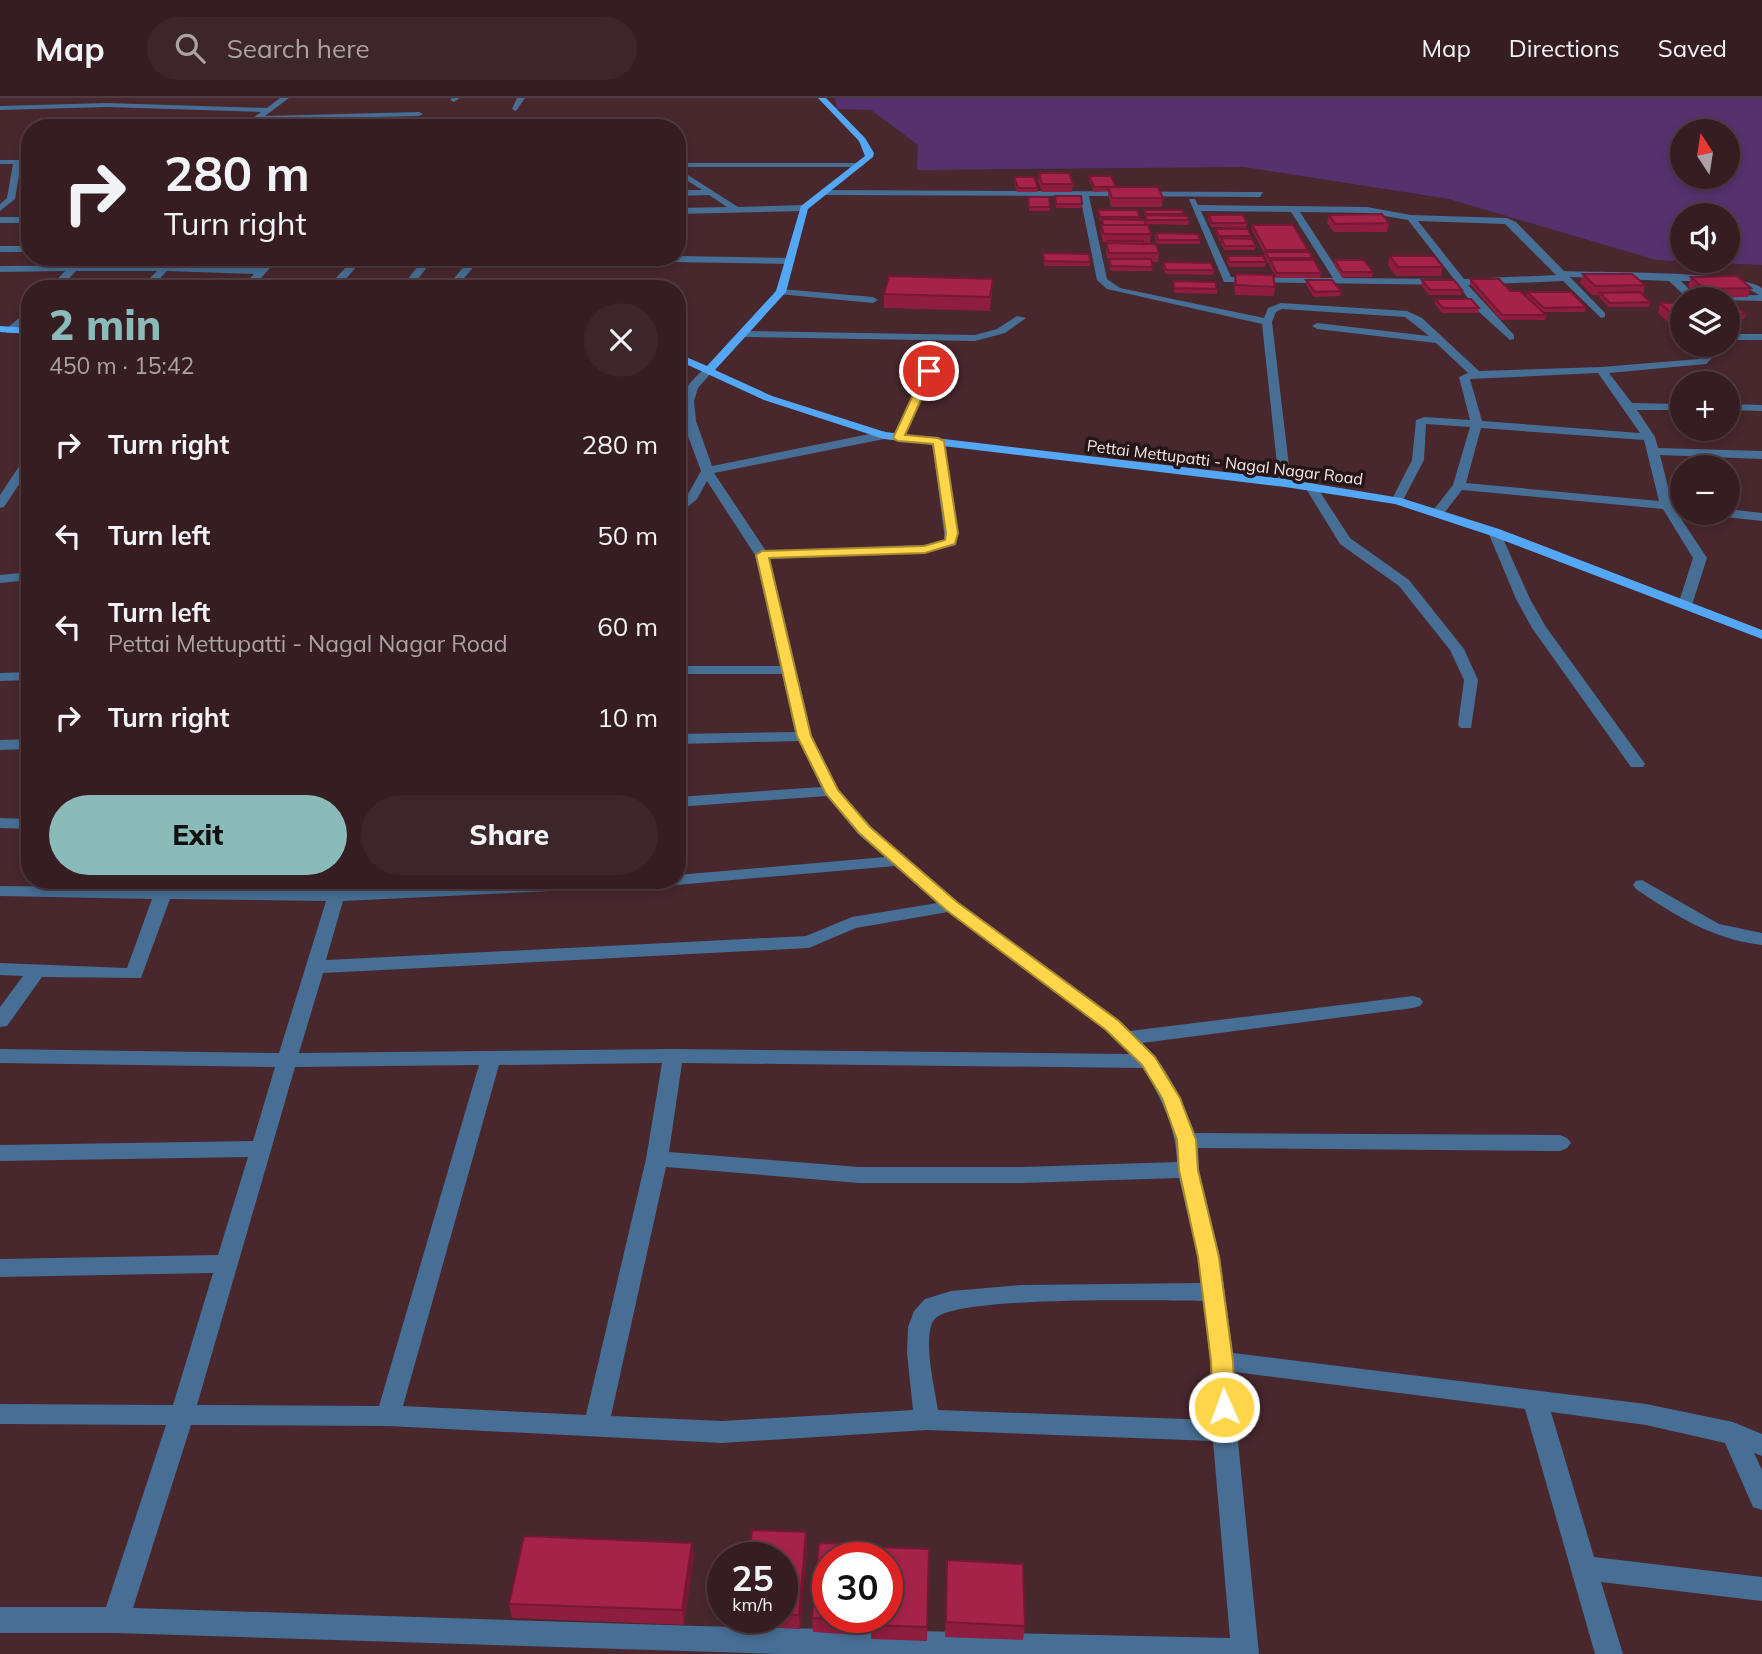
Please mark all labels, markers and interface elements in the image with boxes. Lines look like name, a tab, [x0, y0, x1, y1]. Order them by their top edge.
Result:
search box	[147, 17, 637, 80]
text: Map	[35, 28, 105, 69]
icon: search	[171, 29, 209, 67]
text: Search here	[227, 32, 370, 65]
text: Map	[1421, 33, 1471, 63]
text: Directions	[1509, 33, 1620, 63]
text: Saved	[1658, 33, 1727, 63]
north arrow	[1670, 119, 1740, 189]
map controls	[1670, 119, 1740, 525]
text: 280 m	[164, 142, 310, 203]
icon: right	[49, 147, 140, 238]
text: Turn right	[164, 203, 307, 243]
button: sound	[1670, 203, 1740, 273]
button: layers	[1670, 287, 1740, 357]
text: 2 min	[49, 298, 162, 351]
button: close	[584, 303, 658, 377]
pin	[899, 341, 959, 401]
text: 450 m · 15:42	[49, 351, 194, 380]
icon: arrive	[910, 352, 948, 390]
button: +	[1670, 371, 1740, 441]
icon: right	[49, 426, 87, 464]
text: Turn right	[108, 428, 229, 461]
text: 280 m	[582, 428, 658, 461]
street label: Pettai Mettupatti - Nagal Nagar Road	[1086, 435, 1364, 489]
button: −	[1670, 455, 1740, 525]
icon: left	[49, 517, 87, 555]
text: Turn left	[108, 519, 210, 552]
text: 50 m	[597, 519, 658, 552]
text: Turn left	[108, 596, 210, 629]
icon: left	[49, 608, 87, 646]
text: 60 m	[597, 610, 658, 643]
text: Pettai Mettupatti - Nagal Nagar Road	[108, 629, 508, 658]
icon: right	[49, 699, 87, 737]
text: Turn right	[108, 701, 229, 734]
text: 10 m	[597, 701, 658, 734]
button: Exit	[49, 795, 347, 875]
button: Share	[361, 795, 658, 875]
position arrow	[1187, 1370, 1261, 1444]
speed limit sign: 30	[812, 1542, 903, 1633]
text: 25	[731, 1556, 774, 1600]
text: km/h	[732, 1593, 773, 1616]

